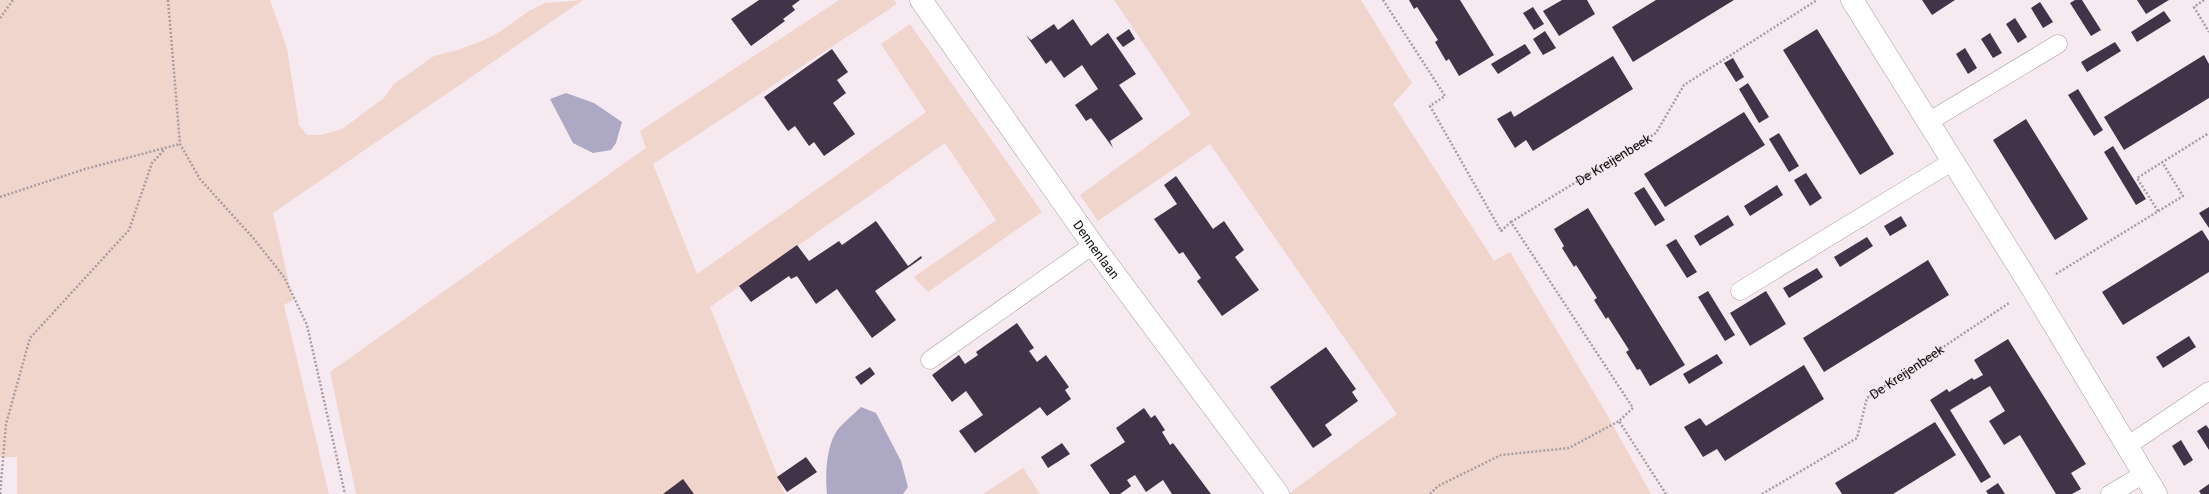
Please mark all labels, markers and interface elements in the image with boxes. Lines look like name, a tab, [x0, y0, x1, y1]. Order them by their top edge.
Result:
street label: De Kreijenbeek	[1573, 131, 1655, 189]
street label: Dennenlaan	[1070, 218, 1122, 282]
street label: De Kreijenbeek	[1867, 342, 1947, 402]

